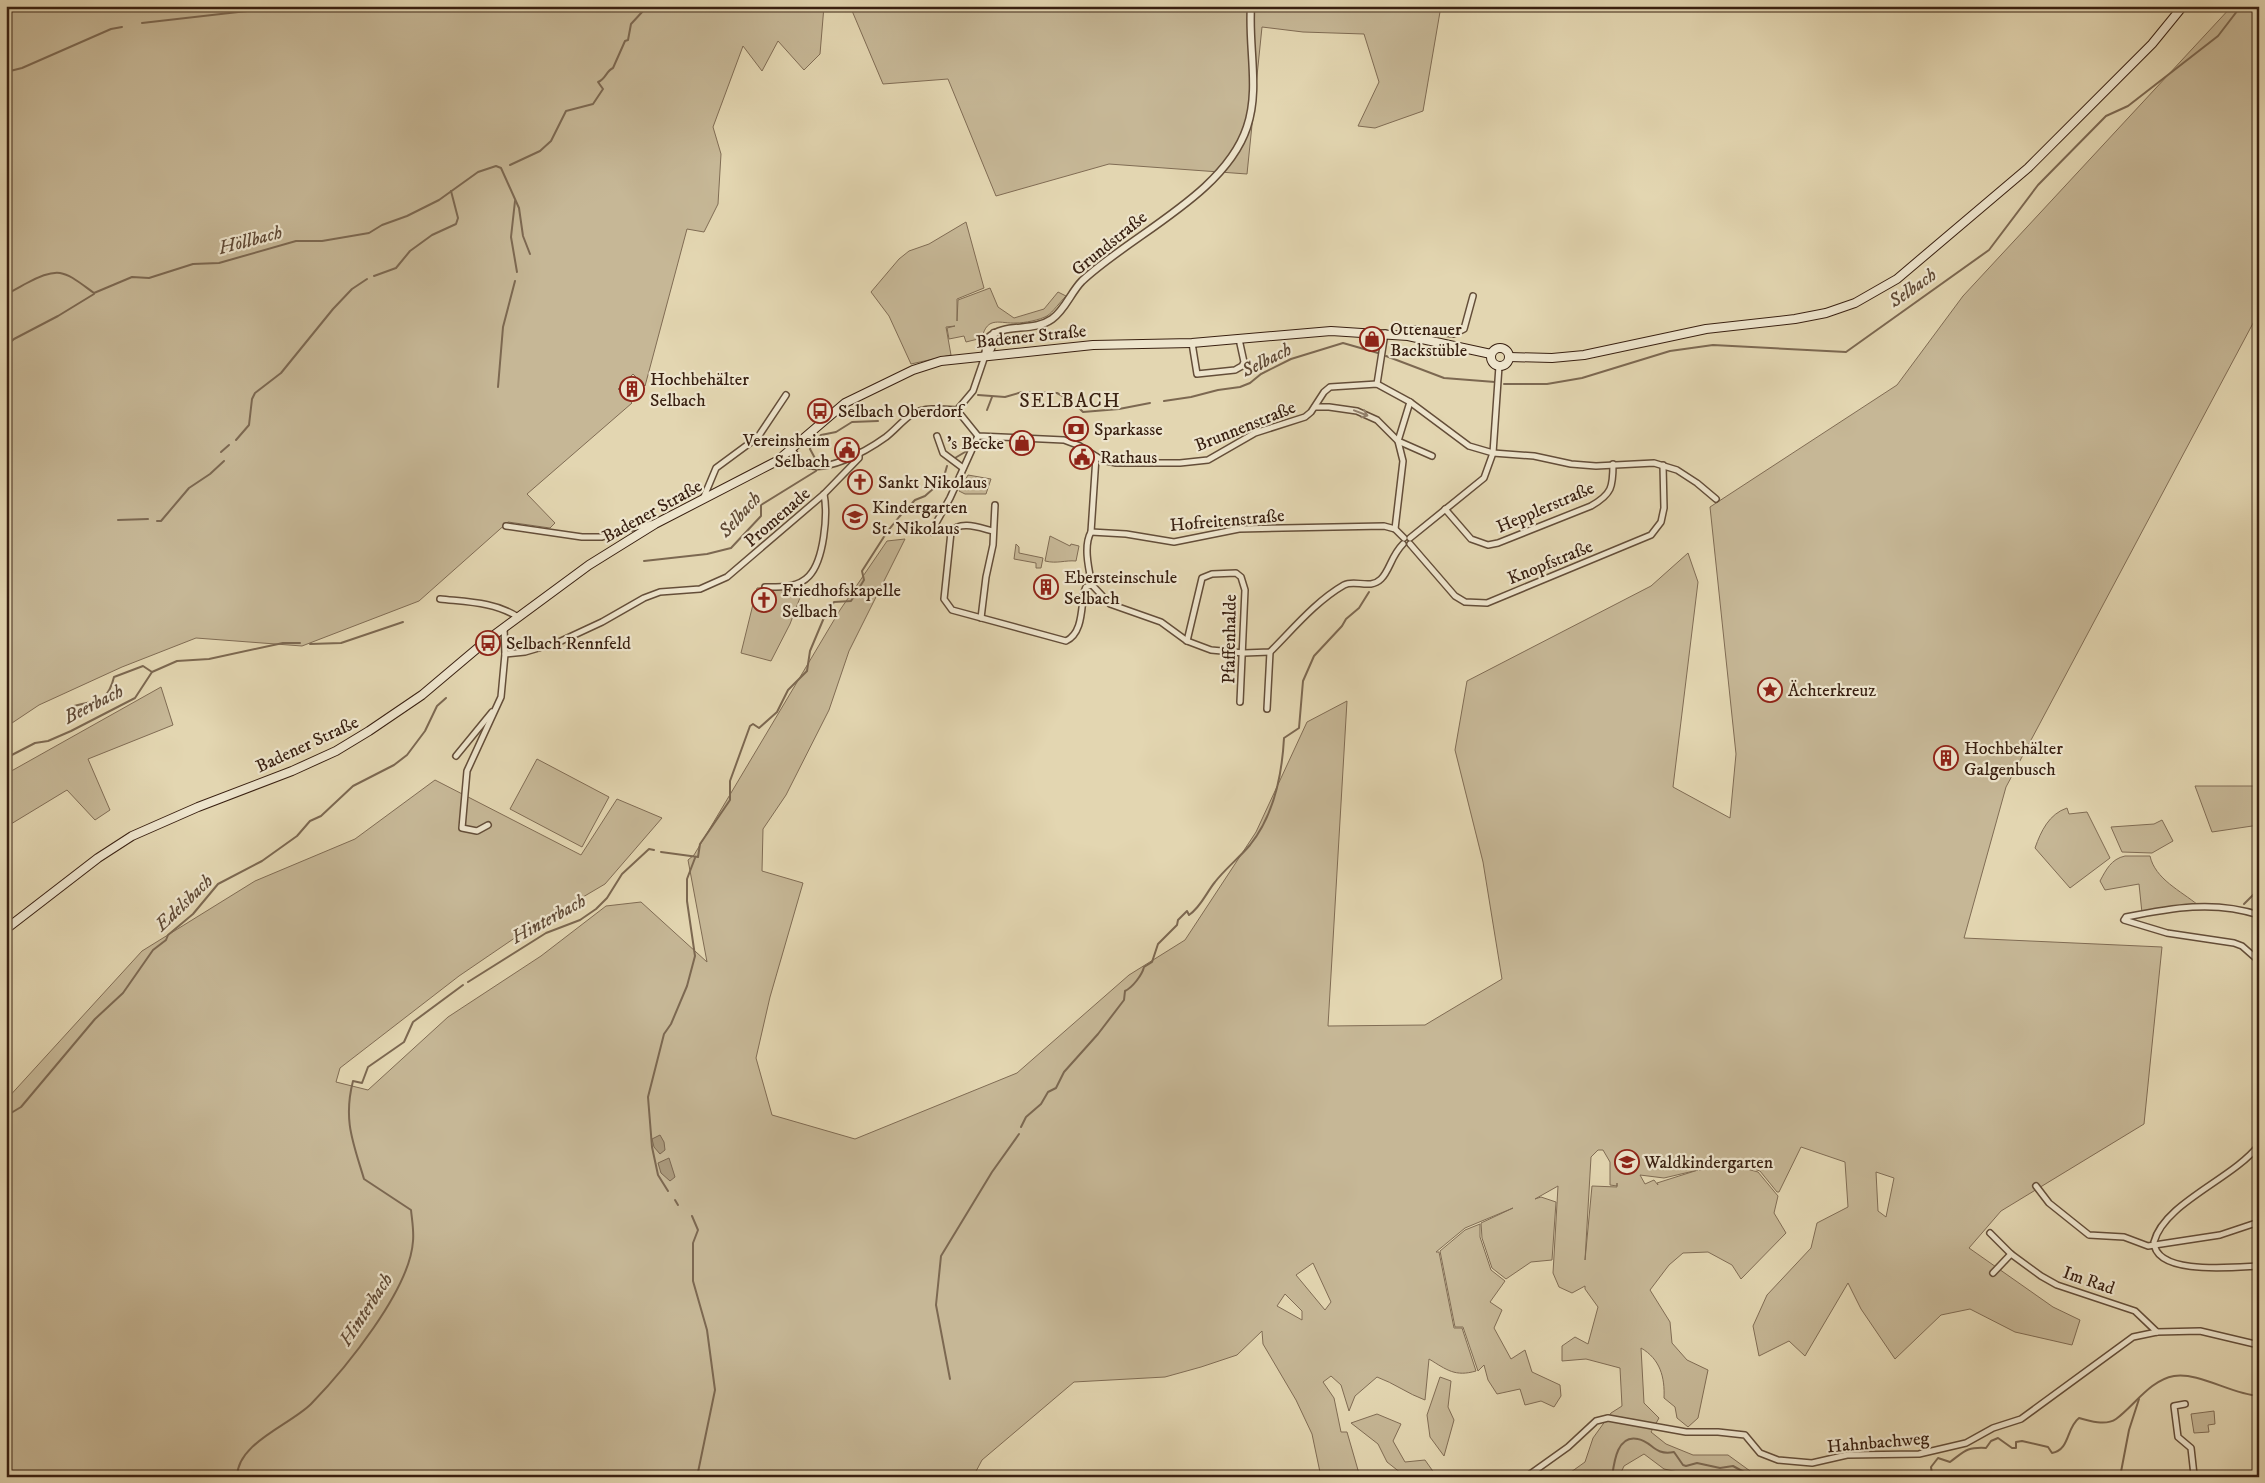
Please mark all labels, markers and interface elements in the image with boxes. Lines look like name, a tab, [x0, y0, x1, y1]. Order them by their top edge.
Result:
street label: Grundstraße	[1067, 207, 1152, 281]
water label: Höllbach	[215, 221, 285, 260]
water label: Selbach	[1884, 263, 1942, 313]
place label: Ottenauer Backstüble	[1390, 319, 1467, 362]
street label: Badener Straße	[975, 320, 1087, 354]
shop icon: Ottenauer Backstüble	[1359, 326, 1385, 352]
water label: Selbach	[1237, 338, 1296, 383]
place label: Hochbehälter Selbach	[650, 369, 749, 412]
building icon: Hochbehälter Selbach	[619, 376, 645, 402]
district label: SELBACH	[1019, 389, 1121, 414]
street label: Brunnenstraße	[1192, 397, 1299, 457]
bus stop icon: Selbach Oberdorf	[807, 398, 833, 424]
place label: Selbach Oberdorf	[838, 401, 966, 423]
one-way arrow	[1353, 409, 1368, 419]
bank icon: Sparkasse	[1063, 416, 1089, 442]
place label: Sparkasse	[1094, 419, 1163, 441]
place label: Vereinsheim Selbach	[742, 430, 831, 473]
shop icon: 's Becke	[1009, 430, 1035, 456]
place label: 's Becke	[947, 433, 1004, 455]
public building icon: Vereinsheim Selbach	[834, 437, 860, 463]
public building icon: Rathaus	[1069, 444, 1095, 470]
place label: Rathaus	[1100, 447, 1157, 469]
church icon: Sankt Nikolaus	[847, 469, 873, 495]
place label: Sankt Nikolaus	[878, 472, 987, 494]
street label: Badener Straße	[599, 475, 706, 548]
street label: Hepplerstraße	[1493, 477, 1598, 538]
street label: Promenade	[740, 483, 815, 552]
water label: Selbach	[713, 487, 767, 543]
place label: Kindergarten St. Nikolaus	[872, 497, 968, 540]
school or university icon: Kindergarten St. Nikolaus	[842, 504, 868, 530]
street label: Hofreitenstraße	[1169, 505, 1285, 537]
street label: Knopfstraße	[1505, 536, 1596, 590]
place label: Ebersteinschule Selbach	[1064, 567, 1177, 610]
building icon: Ebersteinschule Selbach	[1033, 574, 1059, 600]
place label: Friedhofskapelle Selbach	[782, 580, 901, 623]
church icon: Friedhofskapelle Selbach	[751, 587, 777, 613]
street label: Pfaffenhalde	[1218, 594, 1242, 684]
bus stop icon: Selbach Rennfeld	[475, 630, 501, 656]
place label: Selbach Rennfeld	[506, 633, 631, 655]
place icon: Ächterkreuz	[1757, 677, 1783, 703]
water label: Beerbach	[59, 679, 128, 730]
place label: Ächterkreuz	[1788, 680, 1876, 702]
street label: Badener Straße	[253, 712, 362, 778]
place label: Hochbehälter Galgenbusch	[1964, 738, 2063, 781]
building icon: Hochbehälter Galgenbusch	[1933, 745, 1959, 771]
water label: Edelsbach	[149, 869, 218, 937]
water label: Hinterbach	[506, 889, 590, 950]
school or university icon: Waldkindergarten	[1614, 1149, 1640, 1175]
place label: Waldkindergarten	[1643, 1152, 1774, 1174]
street label: Im Rad	[2060, 1262, 2118, 1300]
water label: Hinterbach	[334, 1269, 398, 1351]
street label: Hahnbachweg	[1826, 1428, 1930, 1458]

